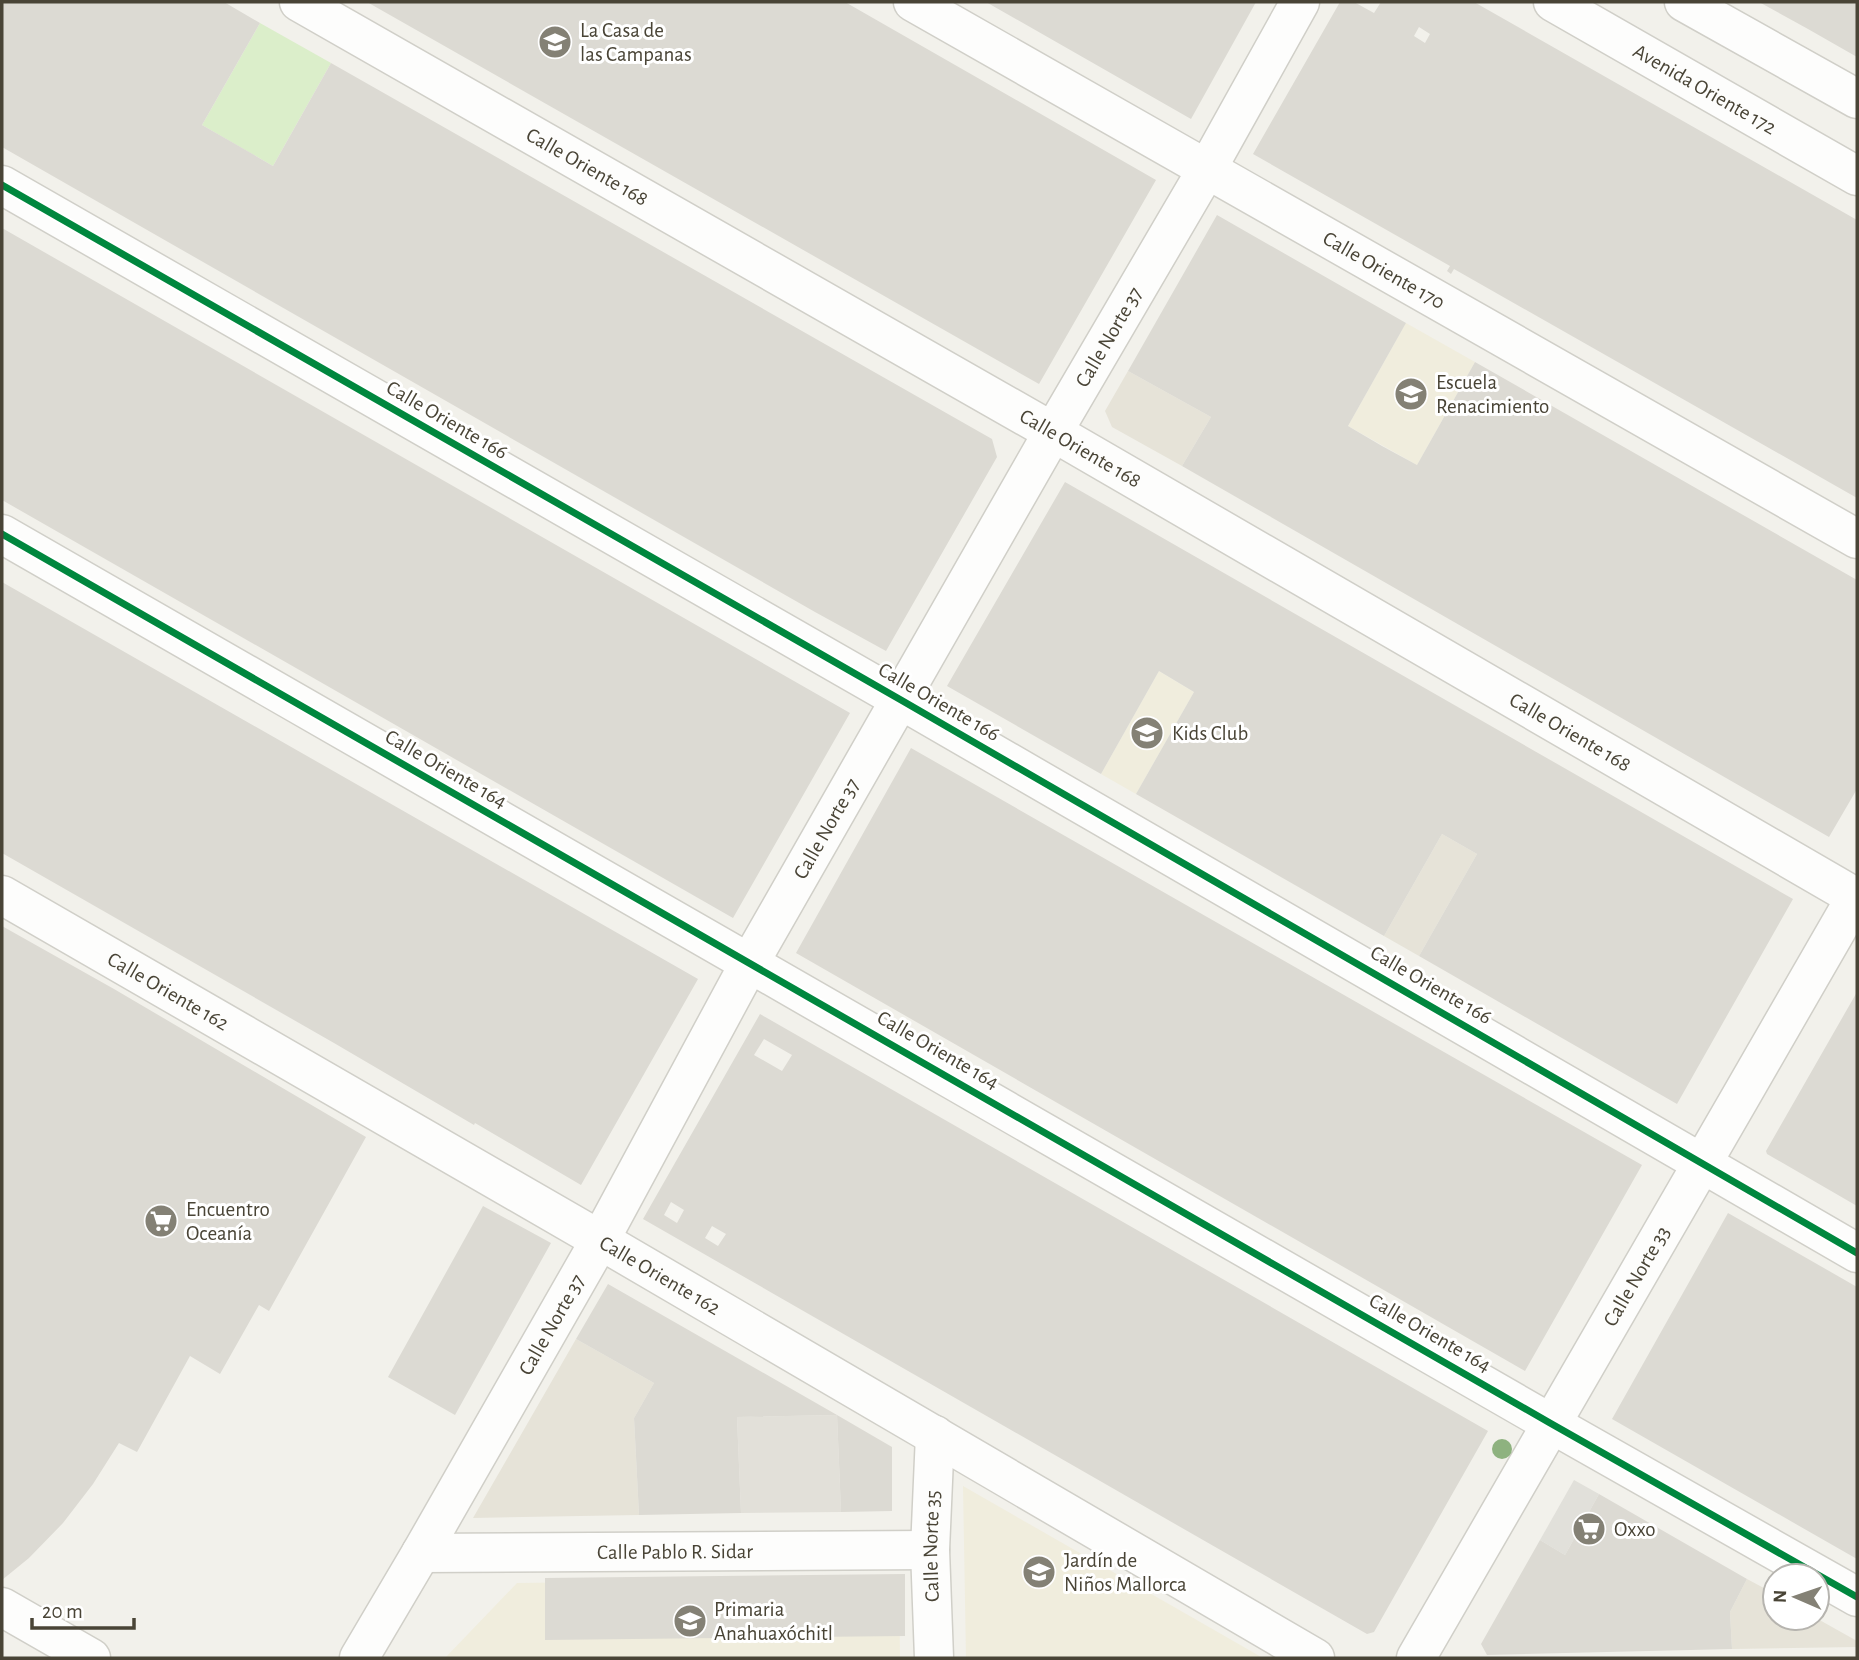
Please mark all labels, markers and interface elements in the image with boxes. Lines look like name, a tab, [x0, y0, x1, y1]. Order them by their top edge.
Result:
place label: La Casa de las Campanas	[580, 20, 692, 65]
school or university icon: La Casa de las Campanas	[536, 23, 574, 61]
street label: Avenida Oriente 172	[1630, 40, 1780, 138]
street label: Calle Oriente 168	[523, 124, 652, 209]
street label: Calle Oriente 170	[1320, 227, 1449, 313]
street label: Calle Norte 37	[1071, 283, 1146, 391]
place label: Escuela Renacimiento	[1436, 372, 1549, 417]
school or university icon: Escuela Renacimiento	[1392, 375, 1430, 413]
street label: Calle Oriente 166	[383, 377, 511, 463]
street label: Calle Oriente 168	[1016, 405, 1145, 491]
street label: Calle Oriente 166	[875, 659, 1003, 745]
street label: Calle Oriente 168	[1506, 689, 1635, 775]
school or university icon: Kids Club	[1128, 714, 1166, 752]
place label: Kids Club	[1172, 723, 1248, 744]
street label: Calle Oriente 164	[382, 726, 510, 812]
street label: Calle Norte 37	[789, 775, 863, 882]
street label: Calle Oriente 166	[1367, 942, 1495, 1028]
street label: Calle Oriente 162	[104, 948, 233, 1034]
street label: Calle Oriente 164	[874, 1007, 1002, 1093]
place label: Encuentro Oceanía	[186, 1199, 270, 1244]
supermarket icon: Encuentro Oceanía	[142, 1202, 180, 1240]
street label: Calle Norte 33	[1599, 1222, 1674, 1330]
street label: Calle Oriente 162	[596, 1232, 724, 1319]
street label: Calle Norte 37	[515, 1271, 589, 1378]
street label: Calle Oriente 164	[1366, 1290, 1494, 1376]
street label: Calle Norte 35	[919, 1490, 943, 1602]
supermarket icon: Oxxo	[1570, 1510, 1608, 1548]
place label: Oxxo	[1614, 1519, 1656, 1540]
street label: Calle Pablo R. Sidar	[597, 1541, 753, 1562]
place label: Jardín de Niños Mallorca	[1064, 1550, 1187, 1595]
school or university icon: Jardín de Niños Mallorca	[1020, 1553, 1058, 1591]
north arrow	[1761, 1562, 1831, 1632]
scale bar	[32, 1586, 133, 1630]
text: N	[1771, 1590, 1790, 1603]
place label: Primaria Anahuaxóchitl	[714, 1599, 833, 1644]
text: 20 m	[42, 1601, 83, 1622]
school or university icon: Primaria Anahuaxóchitl	[671, 1602, 709, 1640]

